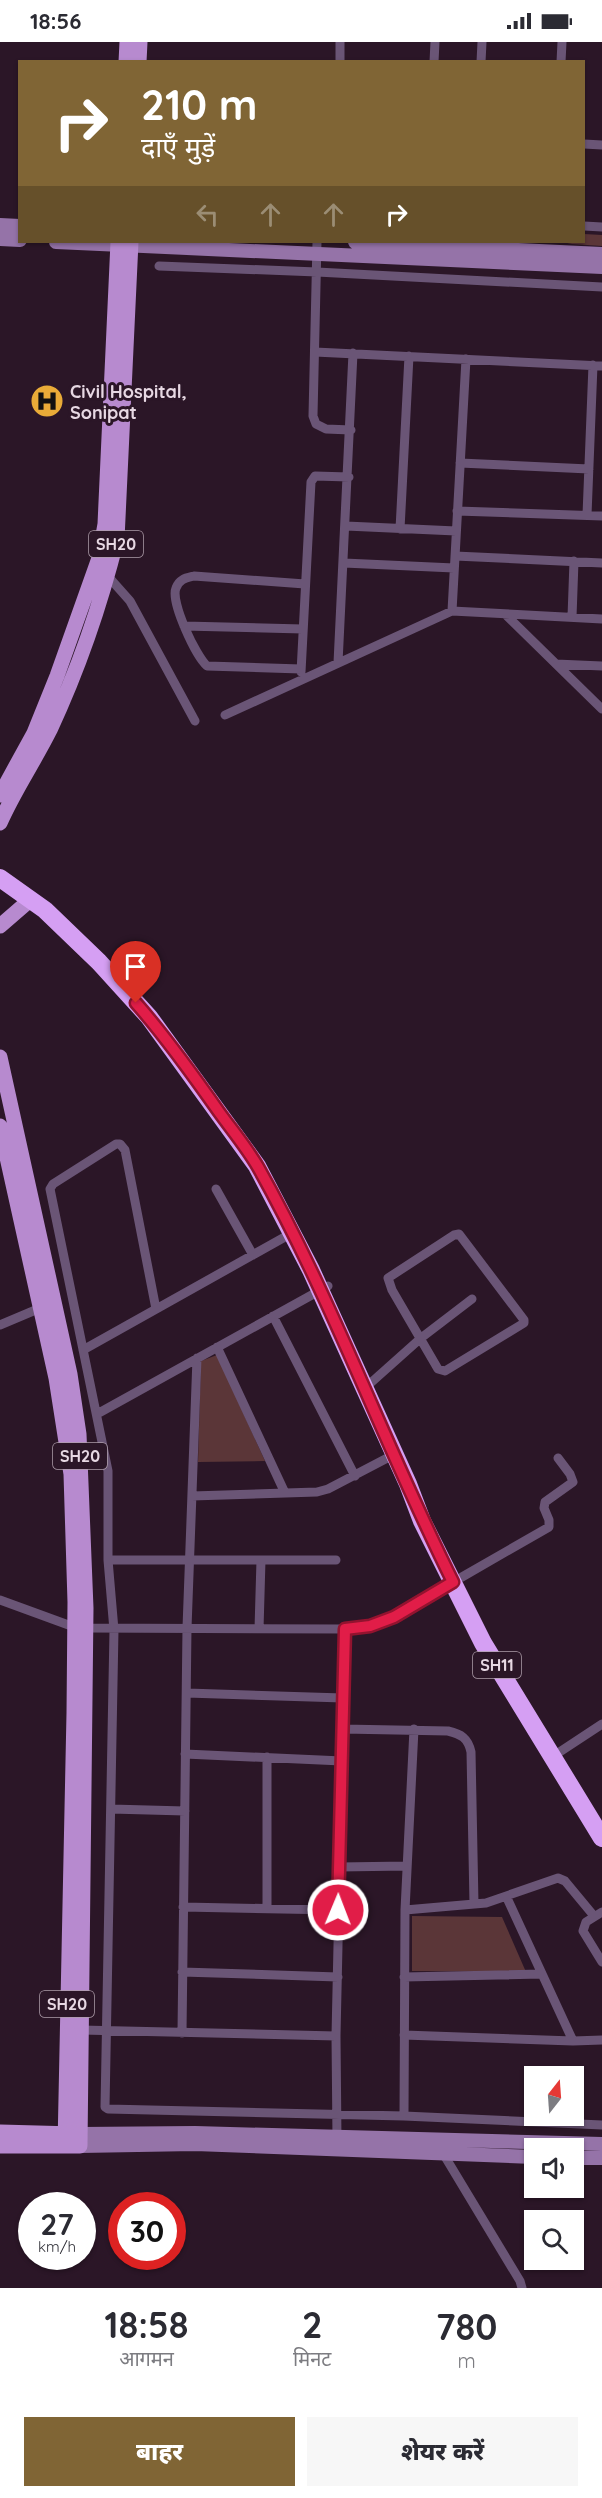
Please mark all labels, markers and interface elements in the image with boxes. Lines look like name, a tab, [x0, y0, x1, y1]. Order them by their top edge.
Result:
text: 18:56	[30, 7, 81, 35]
text: 210 m	[141, 78, 258, 131]
icon: right	[42, 84, 120, 162]
text: दाएँ मुड़ें	[141, 130, 215, 164]
icon: left	[191, 198, 224, 231]
icon: ahead	[254, 198, 287, 231]
icon: ahead	[317, 198, 350, 231]
icon: right	[380, 198, 413, 231]
place label: Civil Hospital, Sonipat	[70, 380, 187, 424]
hospital icon: Civil Hospital, Sonipat	[29, 383, 65, 419]
road number: SH20	[89, 531, 143, 557]
pin	[110, 941, 161, 1003]
icon: arrive	[119, 950, 152, 983]
road number: SH20	[53, 1443, 107, 1469]
road number: SH11	[473, 1652, 521, 1678]
position arrow	[306, 1878, 370, 1942]
road number: SH20	[40, 1991, 94, 2017]
north arrow	[524, 2066, 584, 2126]
map controls	[524, 2066, 584, 2270]
button: sound	[524, 2138, 584, 2198]
speed limit sign: 30	[108, 2192, 186, 2270]
text: 27	[40, 2205, 74, 2243]
button: search	[524, 2210, 584, 2270]
text: km/h	[38, 2237, 76, 2256]
text: 18:58	[105, 2302, 189, 2347]
text: 2	[302, 2302, 322, 2347]
text: 780	[436, 2304, 497, 2349]
text: आगमन	[119, 2346, 174, 2371]
text: मिनट	[293, 2346, 331, 2371]
text: m	[458, 2348, 476, 2373]
button: बाहर	[24, 2417, 295, 2486]
button: शेयर करें	[307, 2417, 578, 2486]

